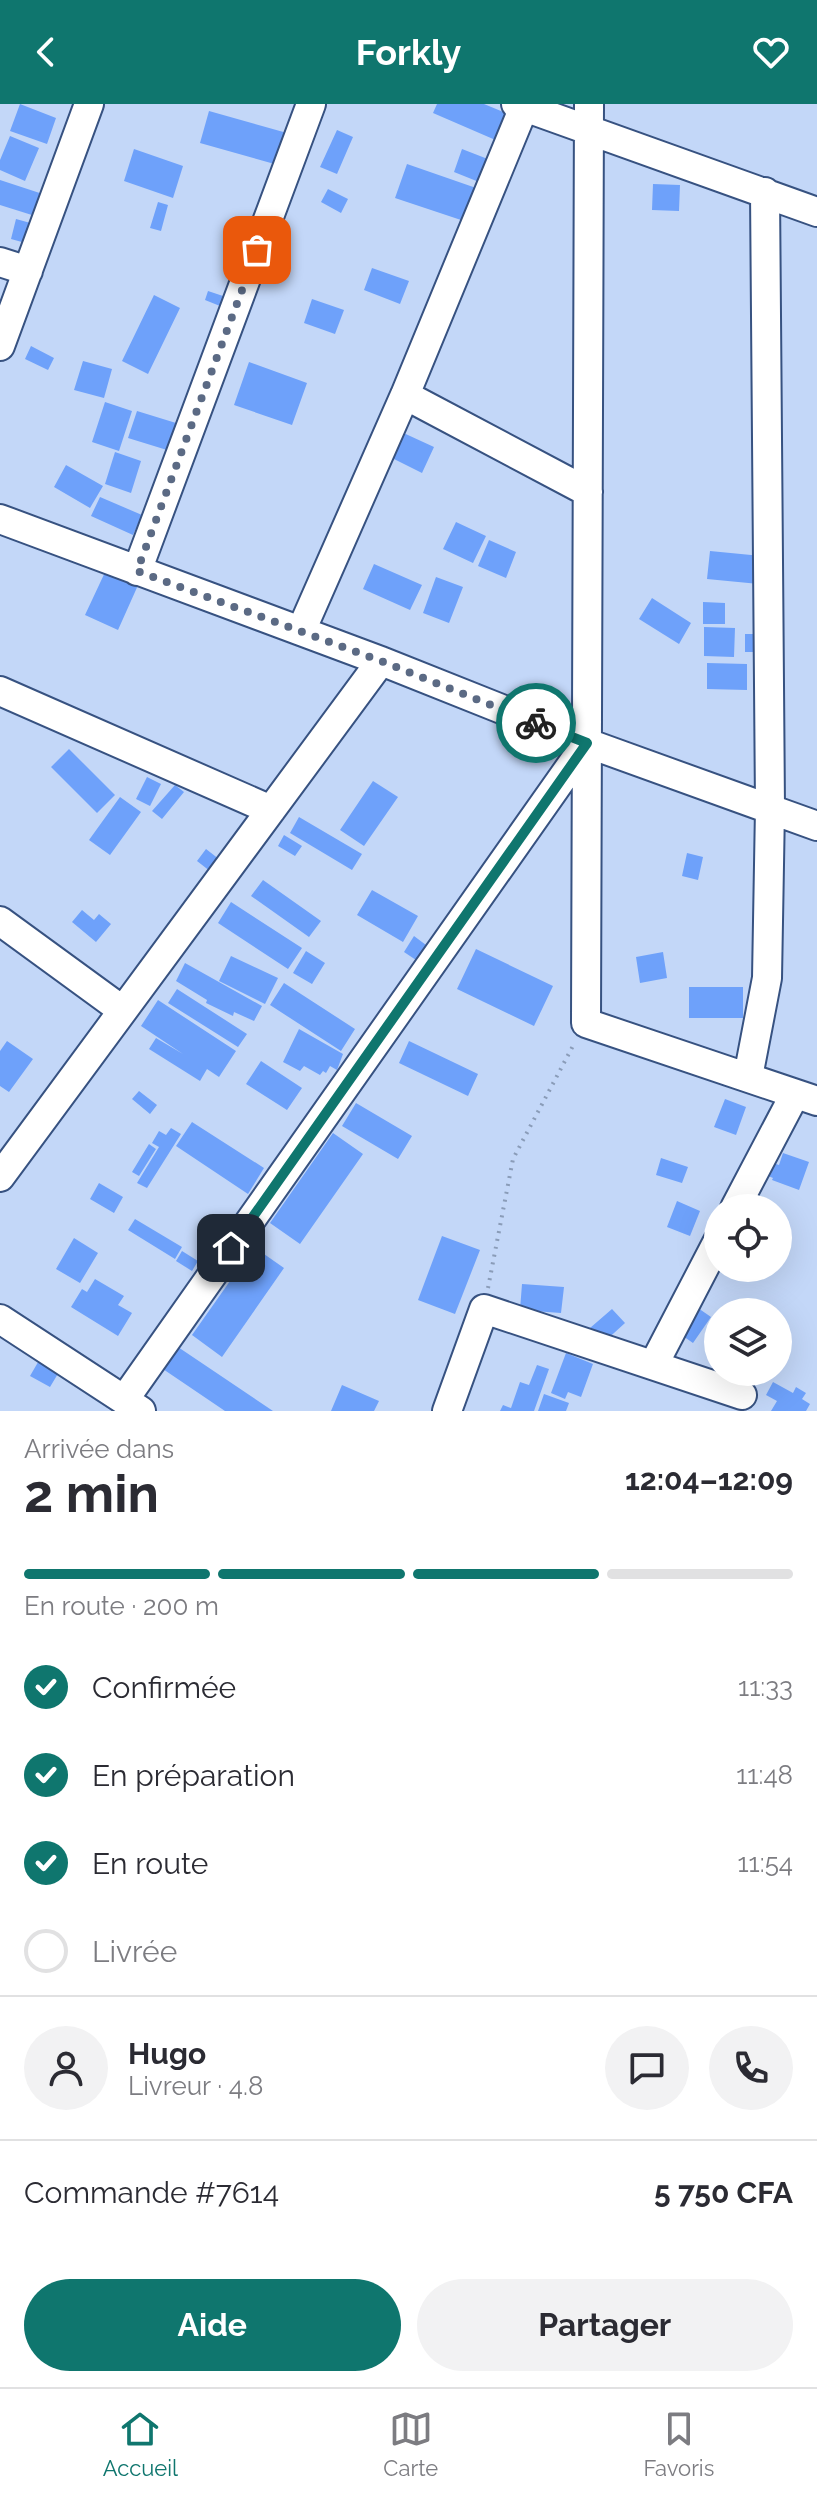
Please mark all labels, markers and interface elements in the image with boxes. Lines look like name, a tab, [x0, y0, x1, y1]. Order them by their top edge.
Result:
icon: back	[24, 30, 68, 74]
icon: heart	[749, 30, 793, 74]
text: Forkly	[356, 31, 461, 73]
pin	[223, 216, 291, 284]
icon: bag	[235, 228, 279, 272]
courier	[496, 683, 576, 763]
icon: bike	[514, 701, 558, 745]
map controls	[704, 1194, 792, 1386]
button: locate	[704, 1194, 792, 1282]
pin	[197, 1214, 265, 1282]
icon: home	[209, 1226, 253, 1270]
button: layers	[704, 1298, 792, 1386]
text: Arrivée dans	[24, 1434, 174, 1464]
text: 12:04–12:09	[625, 1462, 793, 1497]
text: 2 min	[24, 1463, 159, 1524]
text: En route · 200 m	[24, 1591, 219, 1621]
icon: check	[24, 1665, 68, 1709]
text: Confirmée	[92, 1670, 236, 1705]
text: 11:33	[738, 1672, 793, 1702]
icon: check	[24, 1753, 68, 1797]
text: En préparation	[92, 1758, 295, 1793]
text: 11:48	[736, 1760, 793, 1790]
icon: check	[24, 1841, 68, 1885]
text: En route	[92, 1846, 208, 1881]
text: 11:54	[737, 1848, 793, 1878]
text: Livrée	[92, 1934, 177, 1969]
button: person	[24, 2026, 108, 2110]
button: chat	[605, 2026, 689, 2110]
button: phone	[709, 2026, 793, 2110]
text: Hugo	[128, 2036, 206, 2071]
text: Livreur · 4.8	[128, 2071, 263, 2101]
text: Commande #7614	[24, 2175, 279, 2210]
text: 5 750 CFA	[654, 2175, 793, 2210]
button: Aide	[24, 2279, 401, 2371]
button: Partager	[417, 2279, 793, 2371]
tab: Accueil	[103, 2407, 178, 2481]
tab: Carte	[383, 2407, 438, 2481]
tab: Favoris	[644, 2407, 714, 2481]

